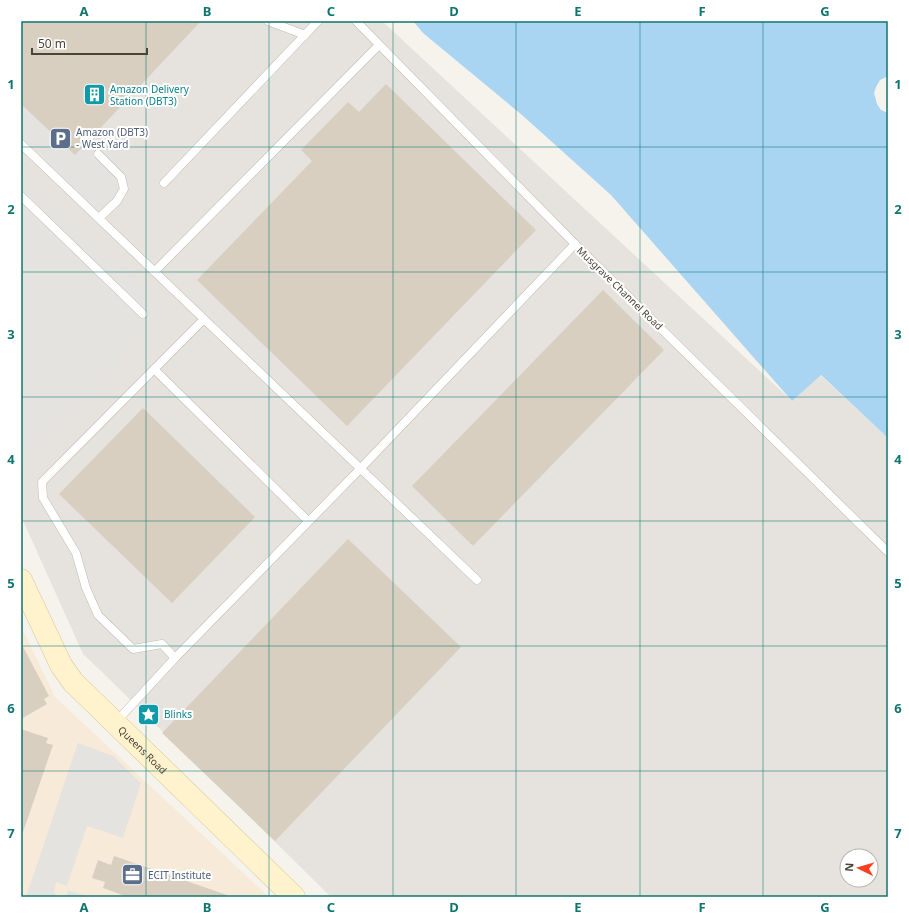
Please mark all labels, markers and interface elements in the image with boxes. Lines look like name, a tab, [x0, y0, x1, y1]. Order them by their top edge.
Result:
text: A	[80, 2, 89, 20]
text: B	[203, 2, 211, 20]
text: C	[327, 2, 335, 20]
text: D	[449, 2, 459, 20]
text: E	[574, 2, 582, 20]
text: F	[698, 2, 706, 20]
text: G	[820, 2, 830, 20]
scale bar	[32, 30, 147, 56]
text: 50 m	[38, 35, 66, 52]
text: 1	[7, 75, 15, 93]
text: 1	[894, 75, 902, 93]
building icon: Amazon Delivery Station (DBT3)	[82, 82, 108, 108]
place label: Amazon Delivery Station (DBT3)	[110, 82, 190, 108]
parking icon: Amazon (DBT3) - West Yard	[48, 125, 74, 151]
place label: Amazon (DBT3) - West Yard	[76, 125, 148, 151]
text: 2	[7, 200, 15, 218]
text: 2	[894, 200, 902, 218]
street label: Musgrave Channel Road	[574, 243, 666, 333]
text: 3	[7, 325, 15, 343]
text: 3	[894, 325, 902, 343]
text: 4	[7, 450, 15, 468]
text: 4	[894, 450, 902, 468]
text: 5	[7, 574, 15, 592]
text: 5	[894, 574, 902, 592]
text: 6	[7, 699, 15, 717]
text: 6	[894, 699, 902, 717]
place icon: Blinks	[136, 701, 162, 727]
place label: Blinks	[164, 707, 192, 721]
street label: Queens Road	[115, 723, 170, 777]
text: 7	[7, 824, 15, 842]
text: 7	[894, 824, 902, 842]
north arrow	[839, 848, 879, 888]
office icon: ECIT Institute	[119, 862, 145, 888]
text: N	[841, 862, 856, 872]
place label: ECIT Institute	[148, 868, 211, 882]
text: A	[80, 898, 89, 916]
text: B	[203, 898, 211, 916]
text: C	[327, 898, 335, 916]
text: D	[449, 898, 459, 916]
text: E	[574, 898, 582, 916]
text: F	[698, 898, 706, 916]
text: G	[820, 898, 830, 916]

